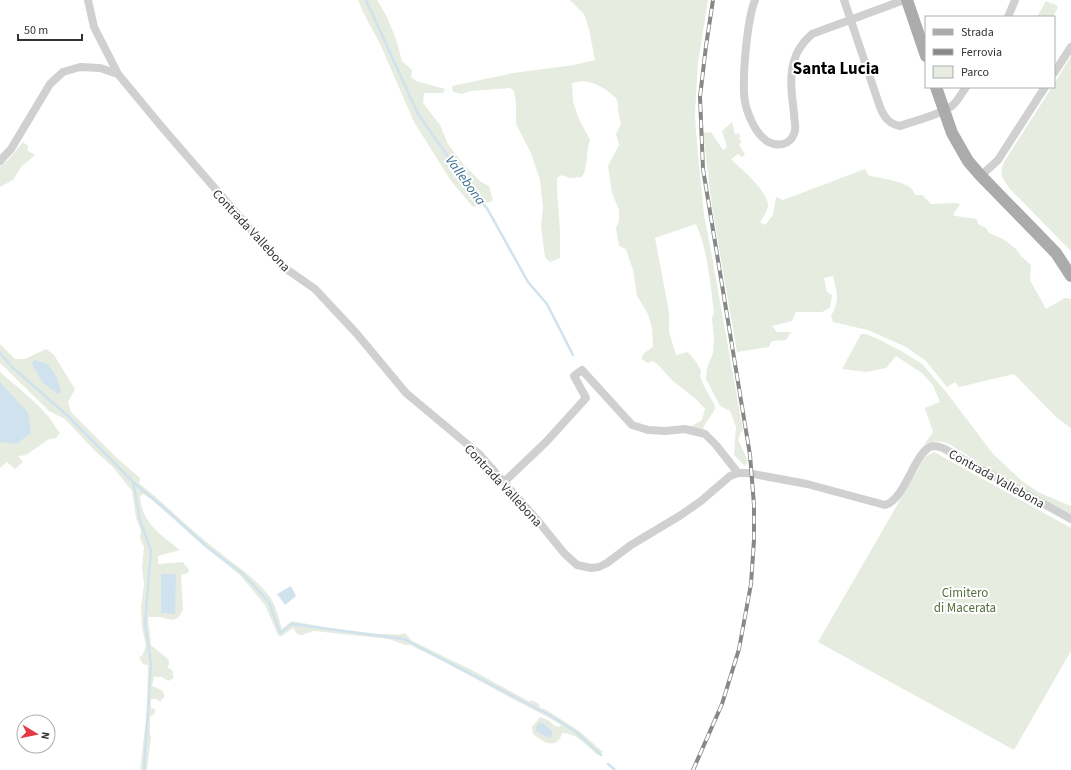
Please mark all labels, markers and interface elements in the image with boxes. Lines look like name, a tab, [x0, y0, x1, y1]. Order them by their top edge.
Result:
scale bar	[18, 16, 82, 42]
legend	[925, 16, 1055, 88]
text: 50 m	[24, 22, 48, 39]
text: Strada	[961, 24, 994, 41]
text: Ferrovia	[961, 44, 1002, 61]
district label: Santa Lucia	[793, 57, 879, 81]
text: Parco	[961, 64, 989, 81]
water label: Vallebona	[440, 152, 490, 210]
street label: Contrada Vallebona	[208, 185, 294, 276]
street label: Contrada Vallebona	[460, 440, 546, 531]
street label: Contrada Vallebona	[945, 445, 1048, 513]
park label: Cimitero di Macerata	[934, 584, 996, 617]
north arrow	[16, 714, 56, 754]
text: N	[37, 731, 53, 741]

